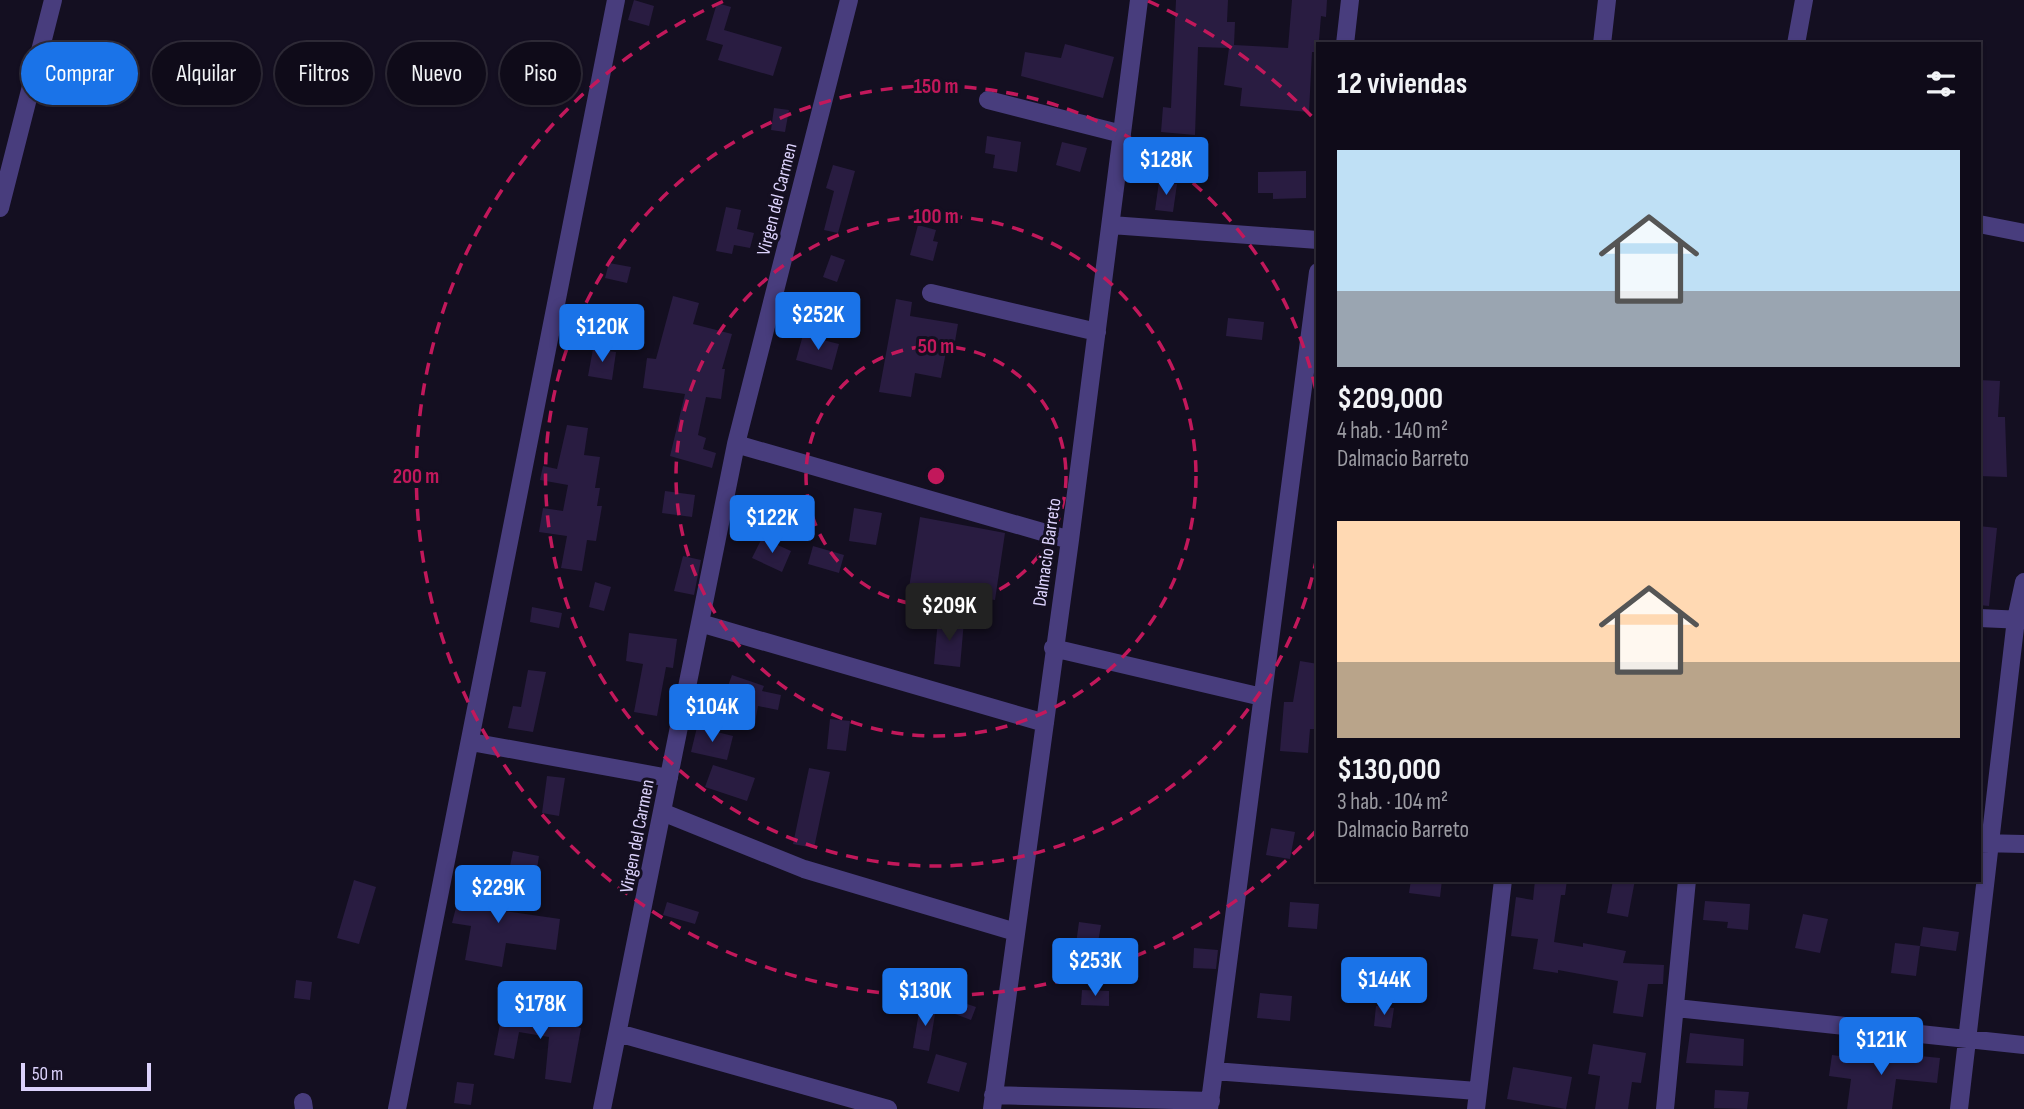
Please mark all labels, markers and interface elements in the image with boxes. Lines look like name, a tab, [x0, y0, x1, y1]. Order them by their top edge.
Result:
chip: Comprar	[21, 42, 138, 105]
chip: Alquilar	[152, 42, 261, 105]
chip: Filtros	[275, 42, 373, 105]
chip: Nuevo	[387, 42, 486, 105]
chip: Piso	[500, 42, 581, 105]
icon: filters	[1922, 65, 1960, 103]
text: 12 viviendas	[1337, 66, 1467, 102]
text: 150 m	[914, 74, 958, 99]
pin: $128K	[1117, 138, 1215, 197]
street label: Virgen del Carmen	[752, 141, 803, 258]
text: $128K	[1139, 146, 1193, 174]
icon: home	[1586, 196, 1712, 322]
text: 100 m	[913, 204, 959, 229]
pin: $252K	[769, 292, 867, 352]
text: $252K	[791, 301, 845, 329]
pin: $120K	[553, 304, 651, 364]
text: $120K	[575, 313, 629, 341]
text: 50 m	[918, 334, 954, 359]
text: $209,000	[1337, 381, 1443, 417]
text: 4 hab. · 140 m²	[1337, 417, 1448, 445]
text: Dalmacio Barreto	[1337, 445, 1469, 473]
text: 200 m	[393, 464, 439, 489]
centre of rings	[924, 464, 948, 488]
pin: $122K	[723, 496, 821, 555]
street label: Dalmacio Barreto	[1029, 497, 1066, 608]
text: $122K	[746, 504, 798, 532]
icon: home	[1586, 567, 1712, 693]
pin: $209K	[900, 584, 998, 643]
text: $209K	[921, 592, 977, 620]
pin: $104K	[663, 684, 761, 744]
text: $104K	[685, 693, 739, 721]
text: $130,000	[1337, 752, 1441, 788]
street label: Virgen del Carmen	[615, 778, 660, 895]
text: 3 hab. · 104 m²	[1337, 788, 1448, 816]
text: Dalmacio Barreto	[1337, 816, 1469, 844]
pin: $229K	[449, 866, 547, 925]
text: $229K	[471, 874, 525, 902]
pin: $253K	[1046, 939, 1144, 998]
text: $253K	[1068, 947, 1122, 975]
pin: $144K	[1335, 958, 1433, 1017]
text: $144K	[1357, 966, 1411, 994]
pin: $130K	[876, 968, 974, 1028]
text: $130K	[898, 977, 952, 1005]
pin: $178K	[491, 982, 589, 1041]
text: $178K	[514, 990, 566, 1018]
pin: $121K	[1832, 1018, 1930, 1077]
text: $121K	[1855, 1026, 1907, 1054]
scale bar	[21, 1060, 150, 1092]
text: 50 m	[32, 1063, 63, 1086]

